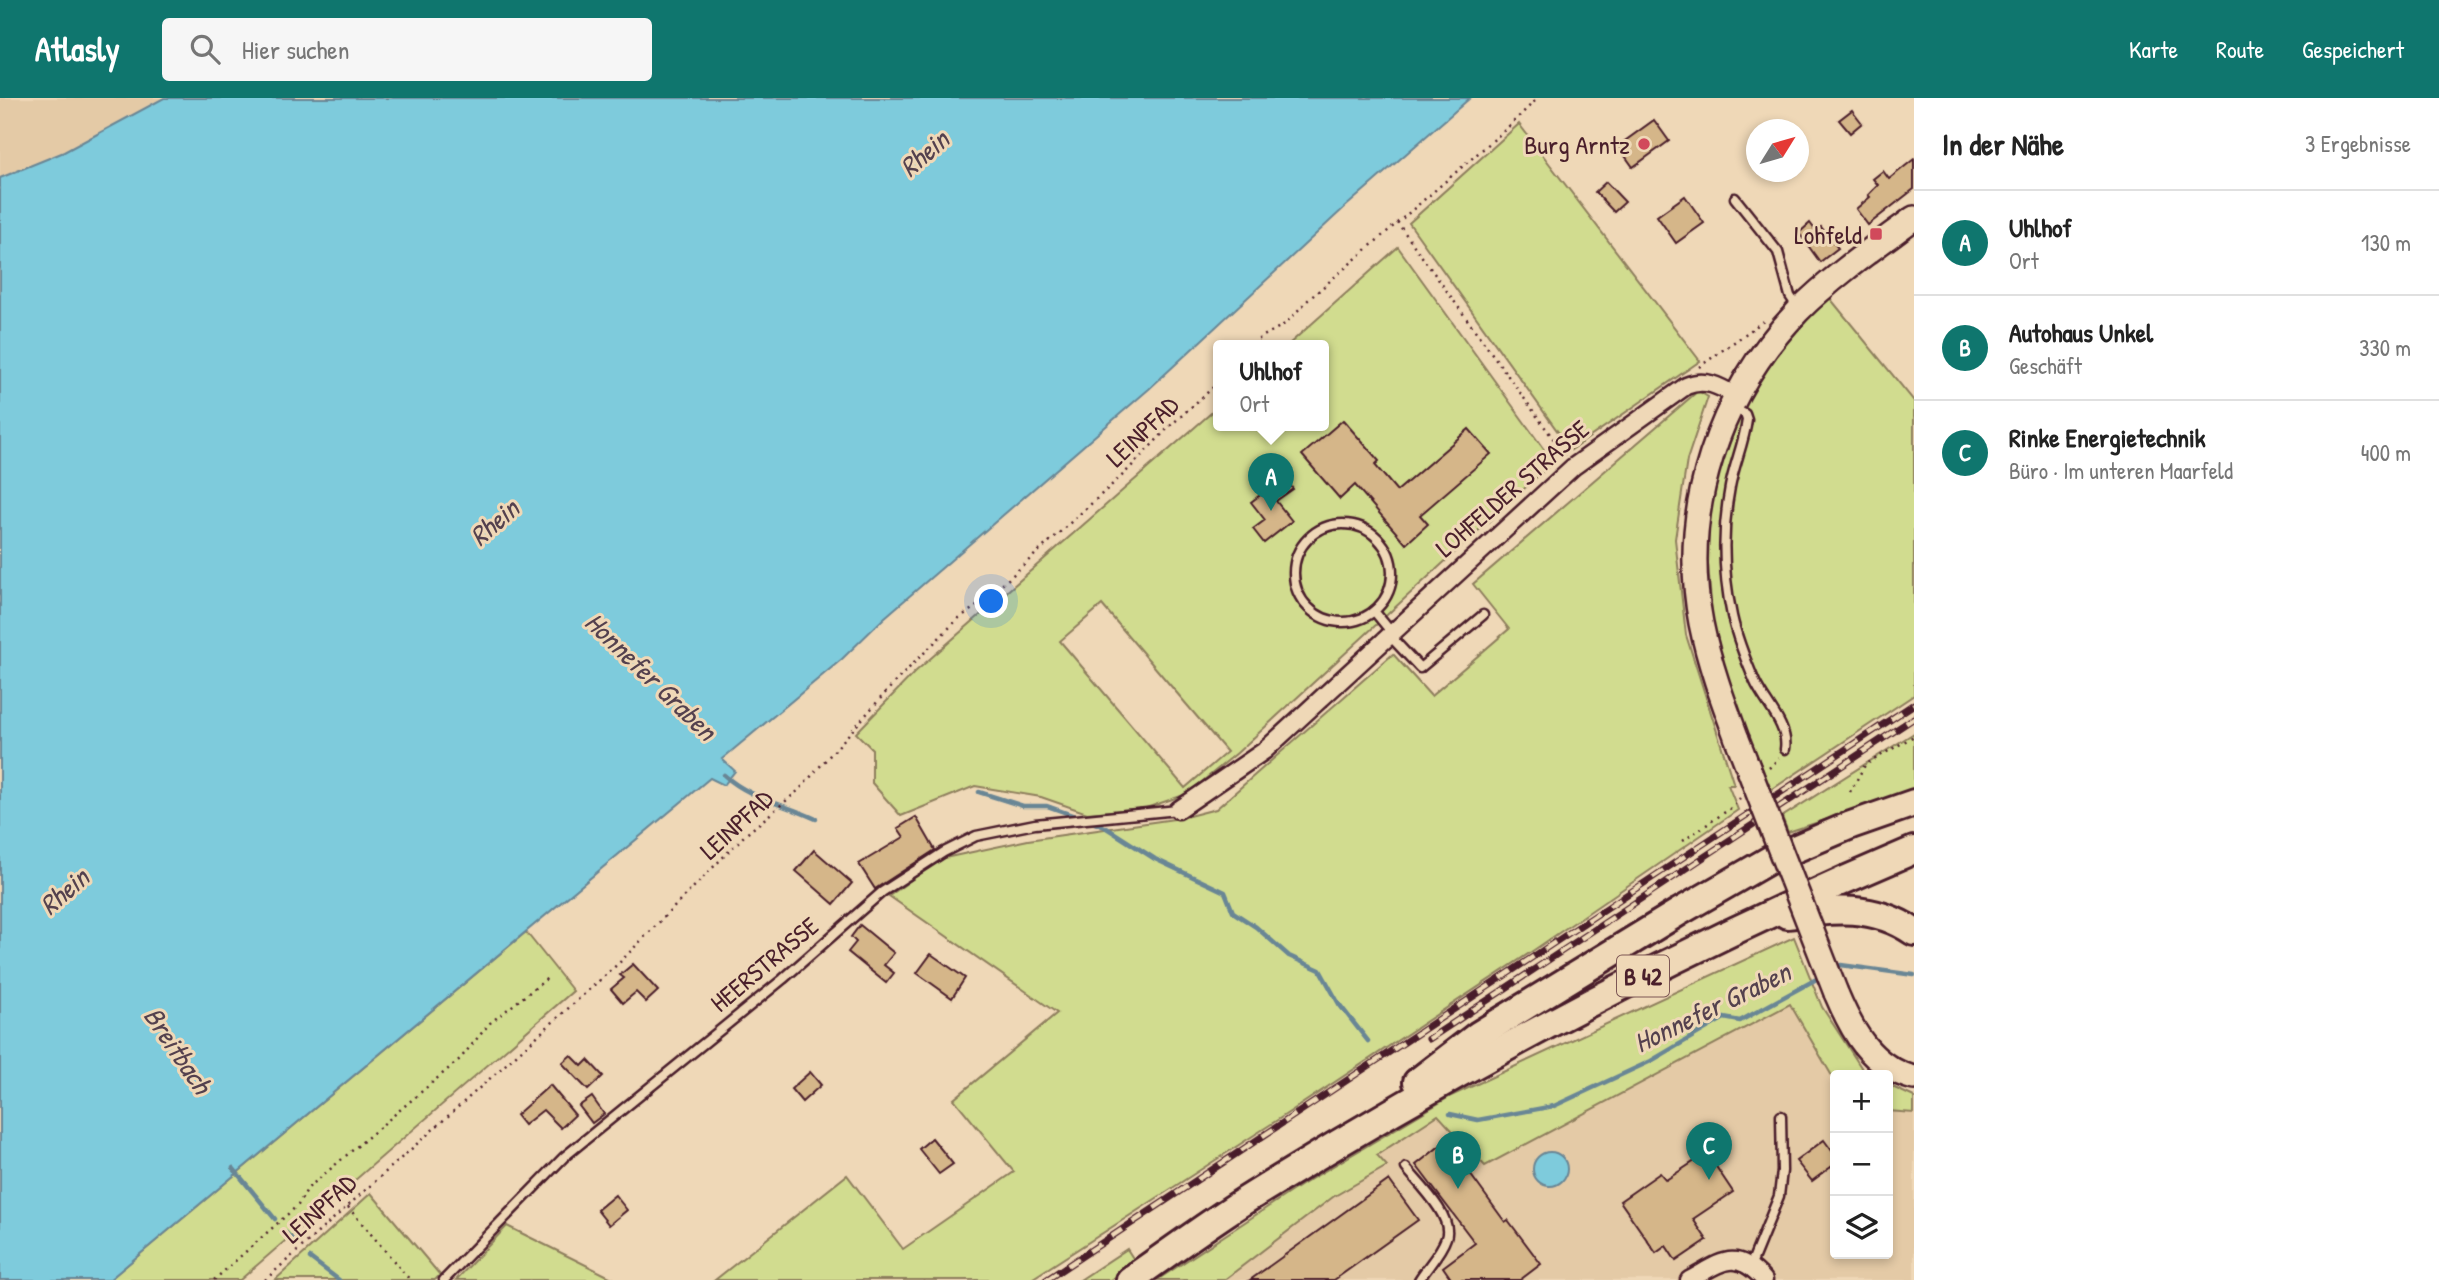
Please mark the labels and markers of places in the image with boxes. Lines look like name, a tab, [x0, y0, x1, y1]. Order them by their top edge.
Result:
place label: Burg Arntz	[1524, 127, 1630, 162]
marker: Burg Arntz	[1636, 136, 1652, 152]
place label: Lohfeld	[1794, 217, 1862, 252]
marker: Lohfeld	[1868, 226, 1884, 242]
pin: A	[1248, 453, 1294, 511]
pin: C	[1686, 1122, 1732, 1180]
pin: B	[1435, 1131, 1481, 1189]

